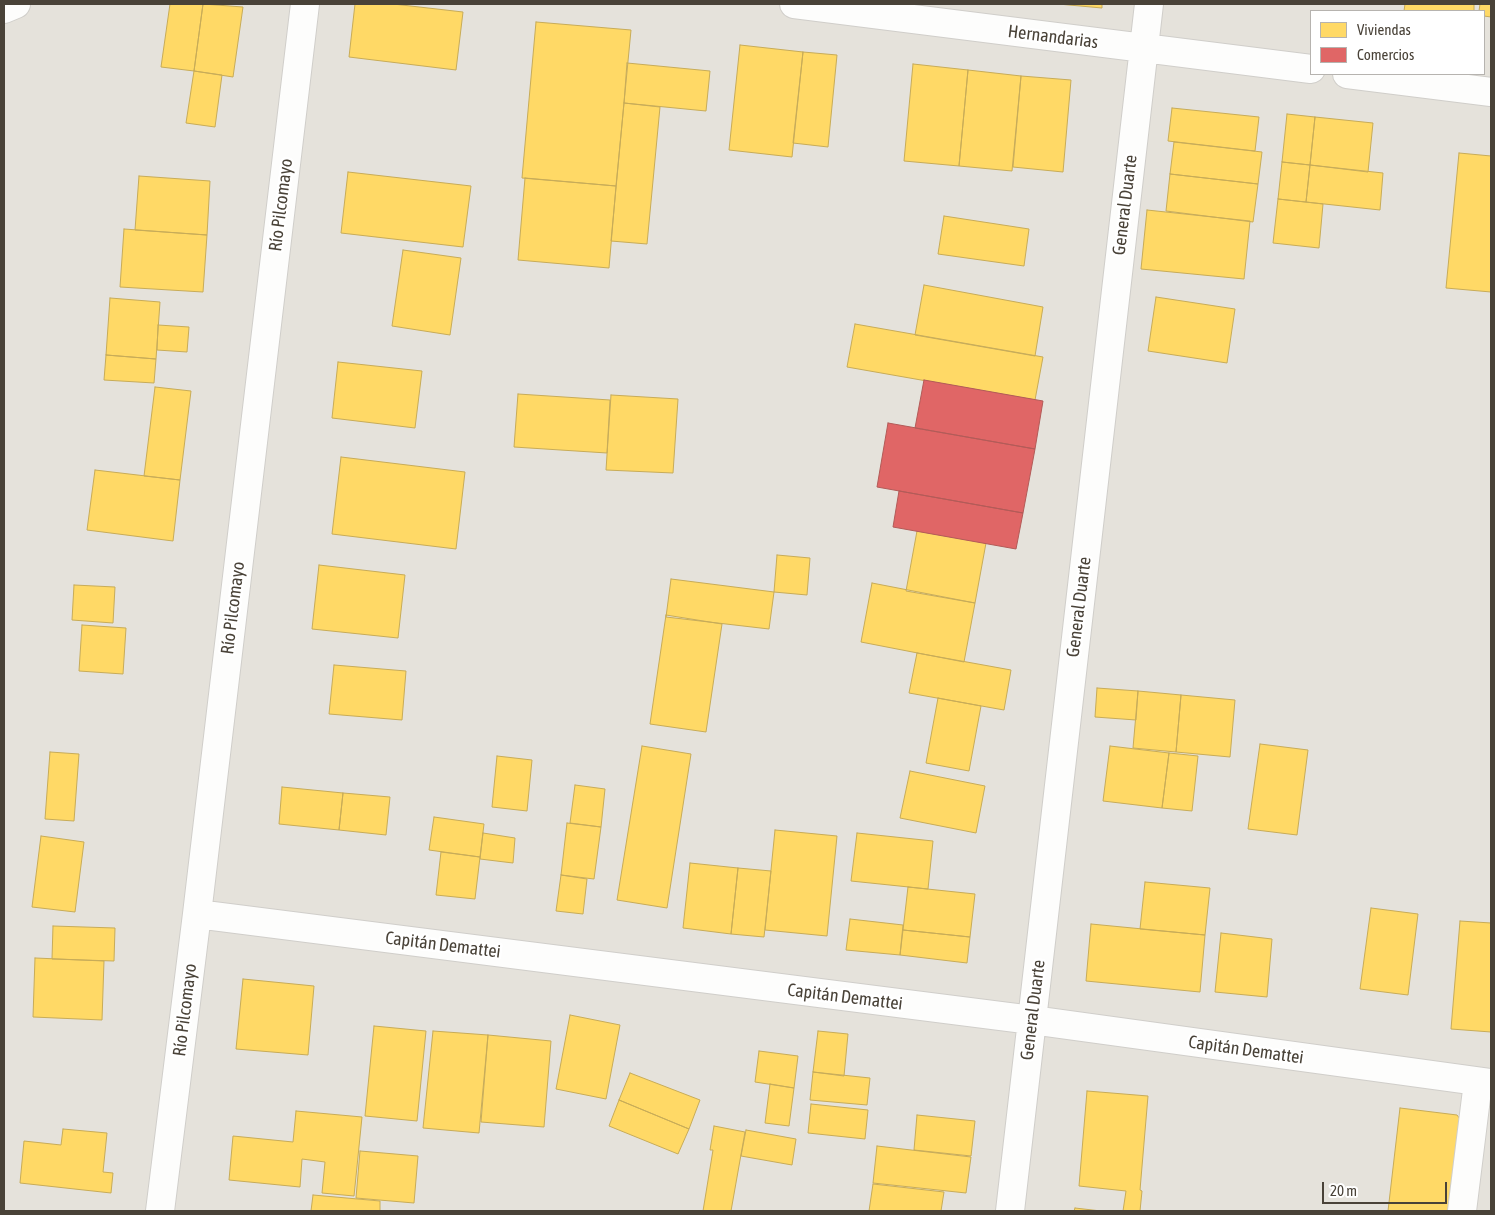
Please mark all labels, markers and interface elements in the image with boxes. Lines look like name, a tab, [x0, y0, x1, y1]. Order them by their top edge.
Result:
legend	[1310, 10, 1485, 75]
street label: Hernandarias	[1007, 21, 1099, 53]
text: Viviendas	[1357, 21, 1411, 38]
text: Comercios	[1357, 46, 1414, 63]
street label: General Duarte	[1108, 154, 1142, 256]
street label: Río Pilcomayo	[265, 157, 297, 253]
street label: General Duarte	[1062, 556, 1096, 658]
street label: Río Pilcomayo	[217, 560, 249, 656]
street label: Capitán Demattei	[384, 927, 502, 963]
street label: General Duarte	[1016, 959, 1050, 1061]
street label: Río Pilcomayo	[169, 962, 201, 1058]
street label: Capitán Demattei	[786, 979, 904, 1015]
street label: Capitán Demattei	[1187, 1031, 1305, 1069]
scale bar	[1325, 1172, 1450, 1204]
text: 20 m	[1330, 1182, 1357, 1199]

